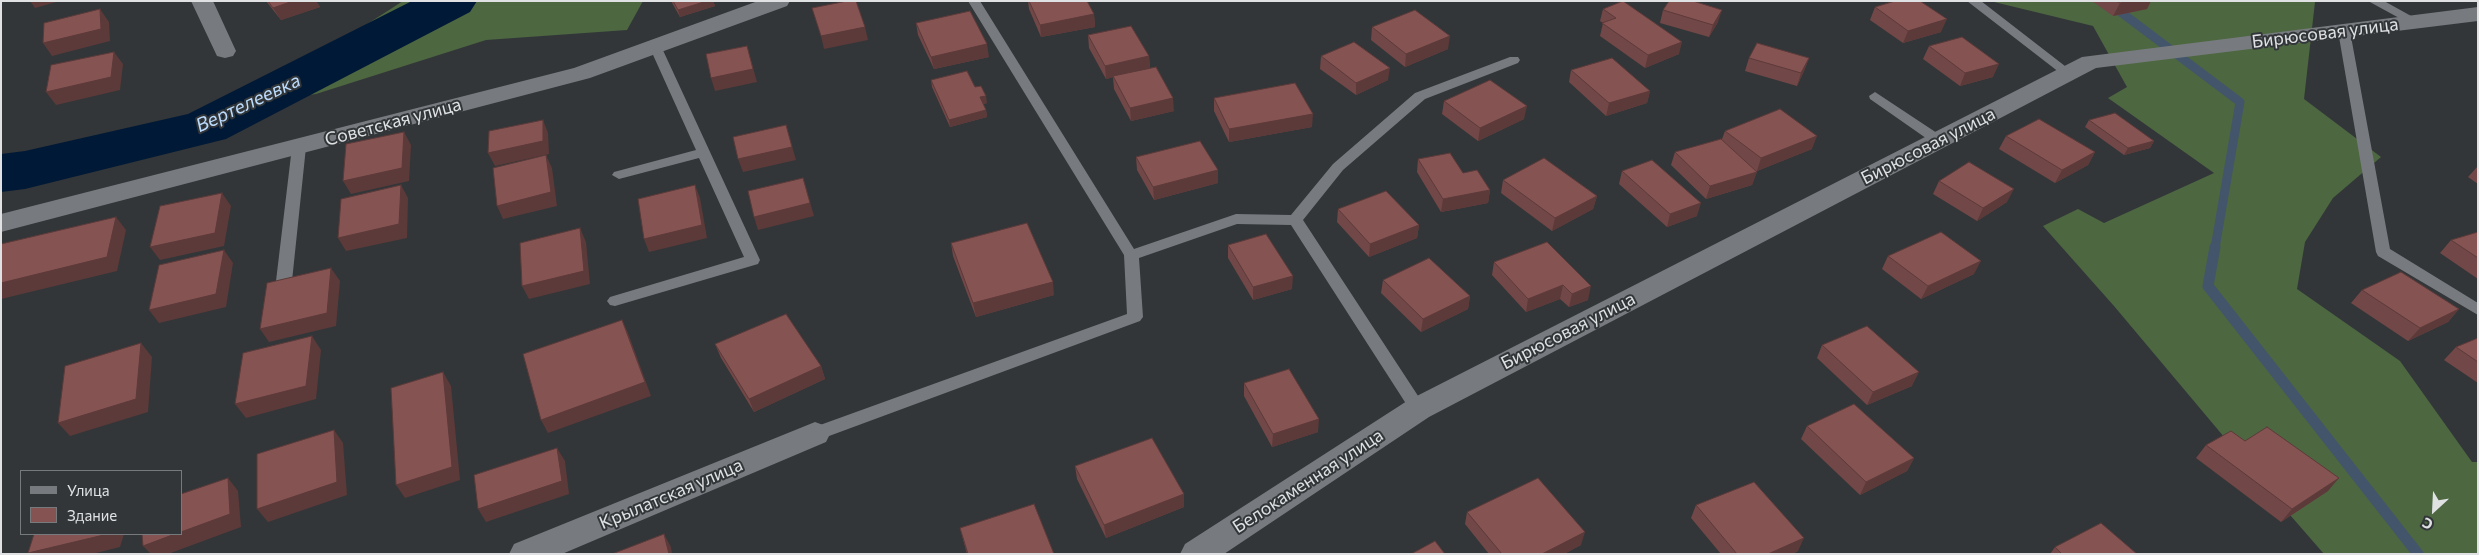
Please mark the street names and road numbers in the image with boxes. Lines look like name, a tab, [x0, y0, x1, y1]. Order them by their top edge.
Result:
street label: Бирюсовая улица	[2250, 13, 2400, 53]
street label: Советская улица	[322, 93, 464, 151]
street label: Бирюсовая улица	[1857, 103, 1999, 189]
street label: Бирюсовая улица	[1497, 288, 1639, 374]
street label: Белокаменная улица	[1229, 424, 1387, 538]
street label: Крылатская улица	[596, 454, 746, 534]

